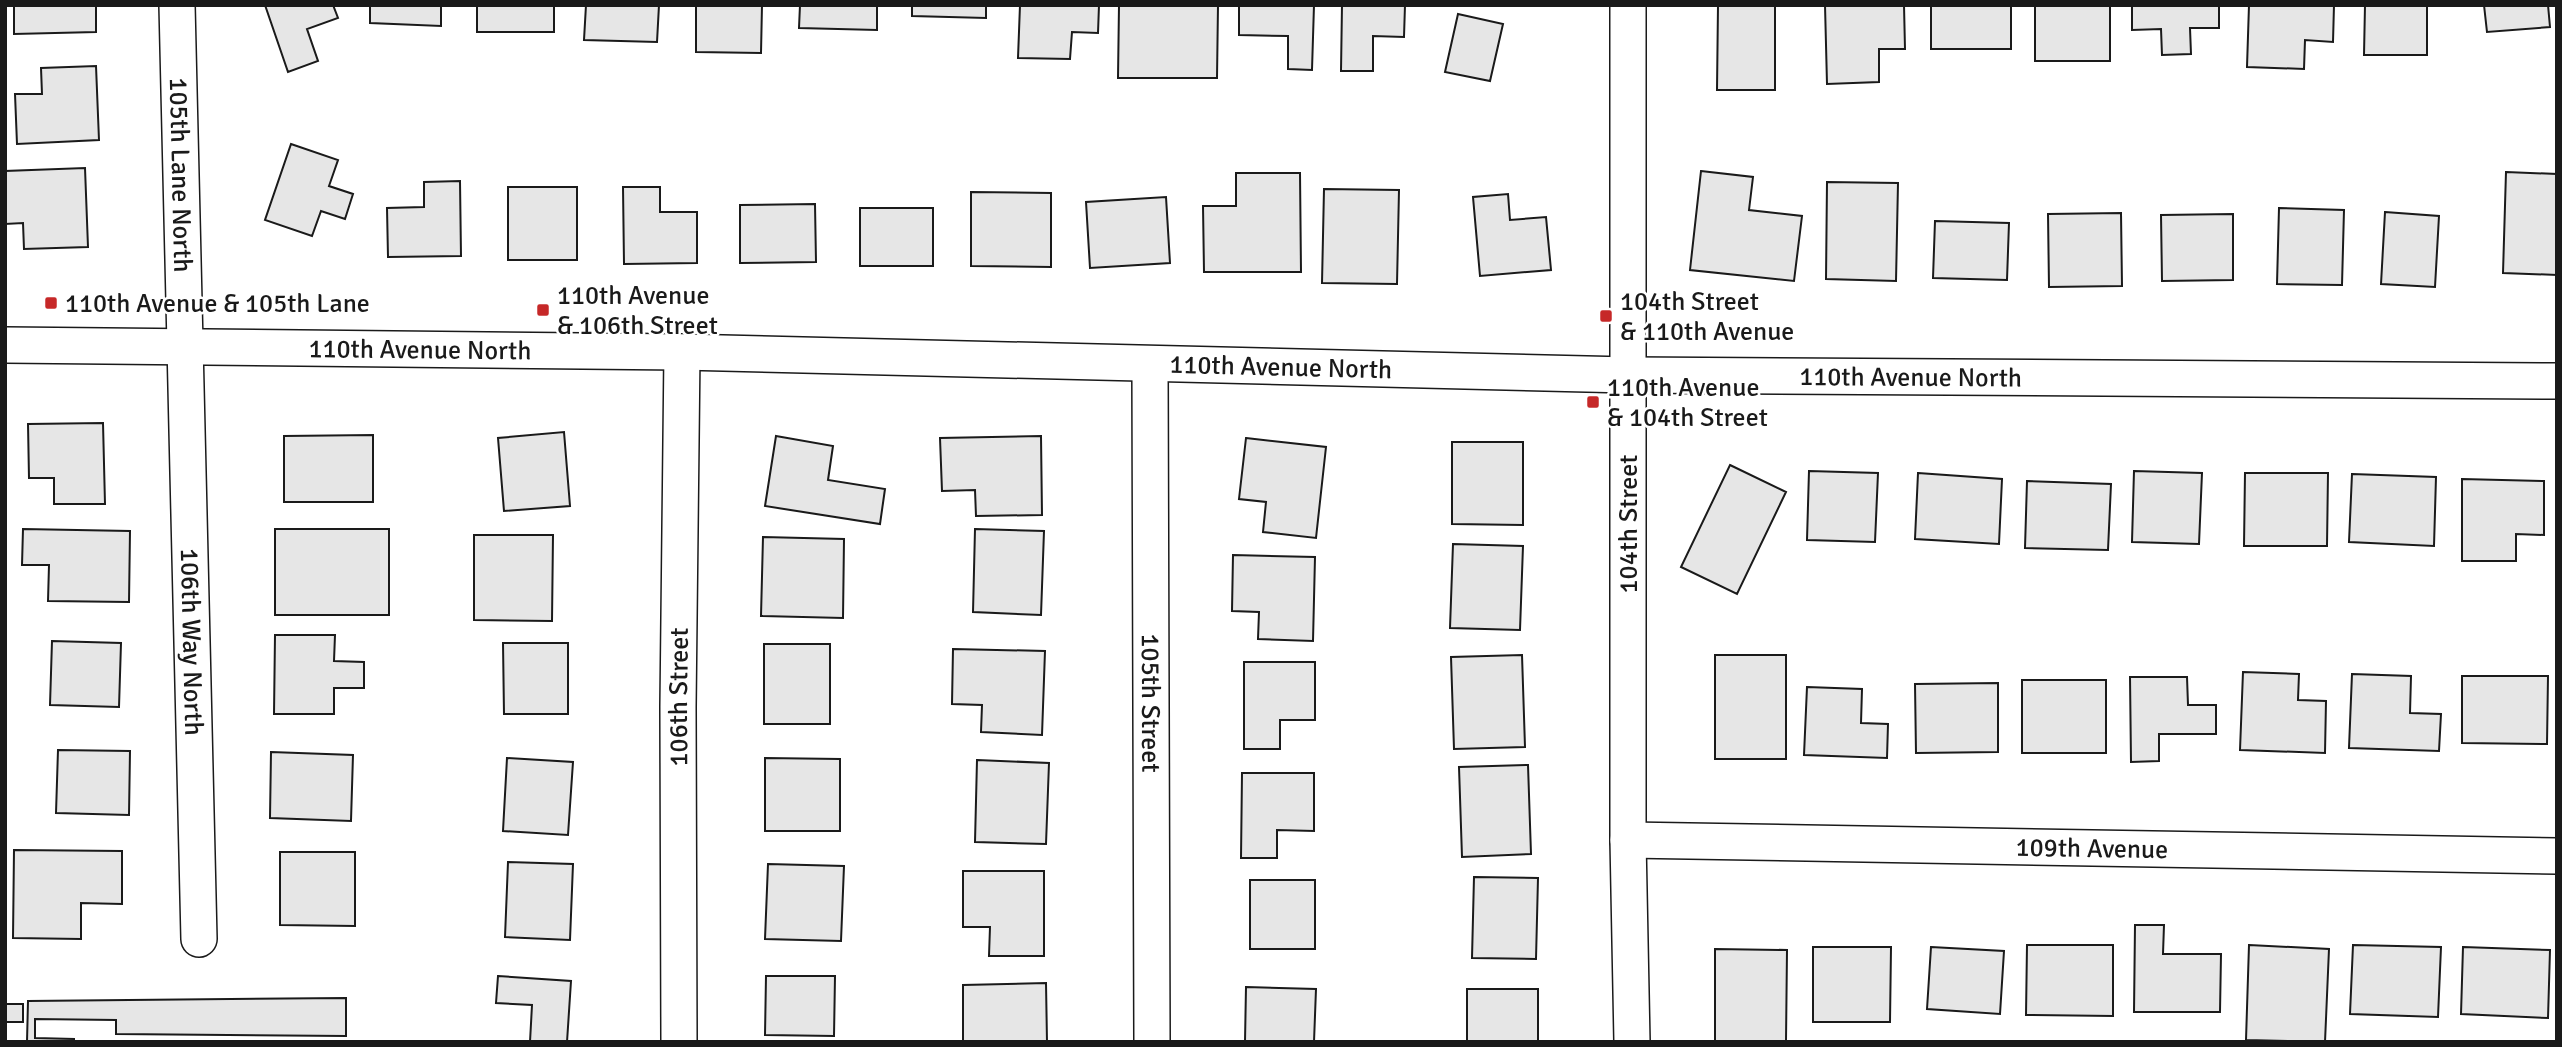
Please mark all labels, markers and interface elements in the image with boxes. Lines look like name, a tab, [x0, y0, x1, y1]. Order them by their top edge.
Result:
street label: 105th Lane North	[162, 77, 198, 273]
place label: 110th Avenue & 106th Street	[557, 280, 718, 342]
place label: 104th Street & 110th Avenue	[1620, 286, 1794, 348]
place label: 110th Avenue & 105th Lane	[65, 288, 370, 320]
marker: 110th Avenue & 105th Lane	[43, 295, 59, 311]
marker: 110th Avenue & 106th Street	[535, 302, 551, 318]
marker: 104th Street & 110th Avenue	[1598, 308, 1614, 324]
street label: 110th Avenue North	[308, 333, 532, 367]
street label: 110th Avenue North	[1169, 349, 1393, 386]
street label: 110th Avenue North	[1799, 361, 2022, 395]
place label: 110th Avenue & 104th Street	[1607, 372, 1768, 434]
marker: 110th Avenue & 104th Street	[1585, 394, 1601, 410]
street label: 104th Street	[1613, 455, 1645, 593]
street label: 106th Way North	[173, 548, 209, 736]
street label: 106th Street	[663, 627, 696, 767]
street label: 105th Street	[1134, 633, 1166, 773]
street label: 109th Avenue	[2015, 832, 2168, 866]

